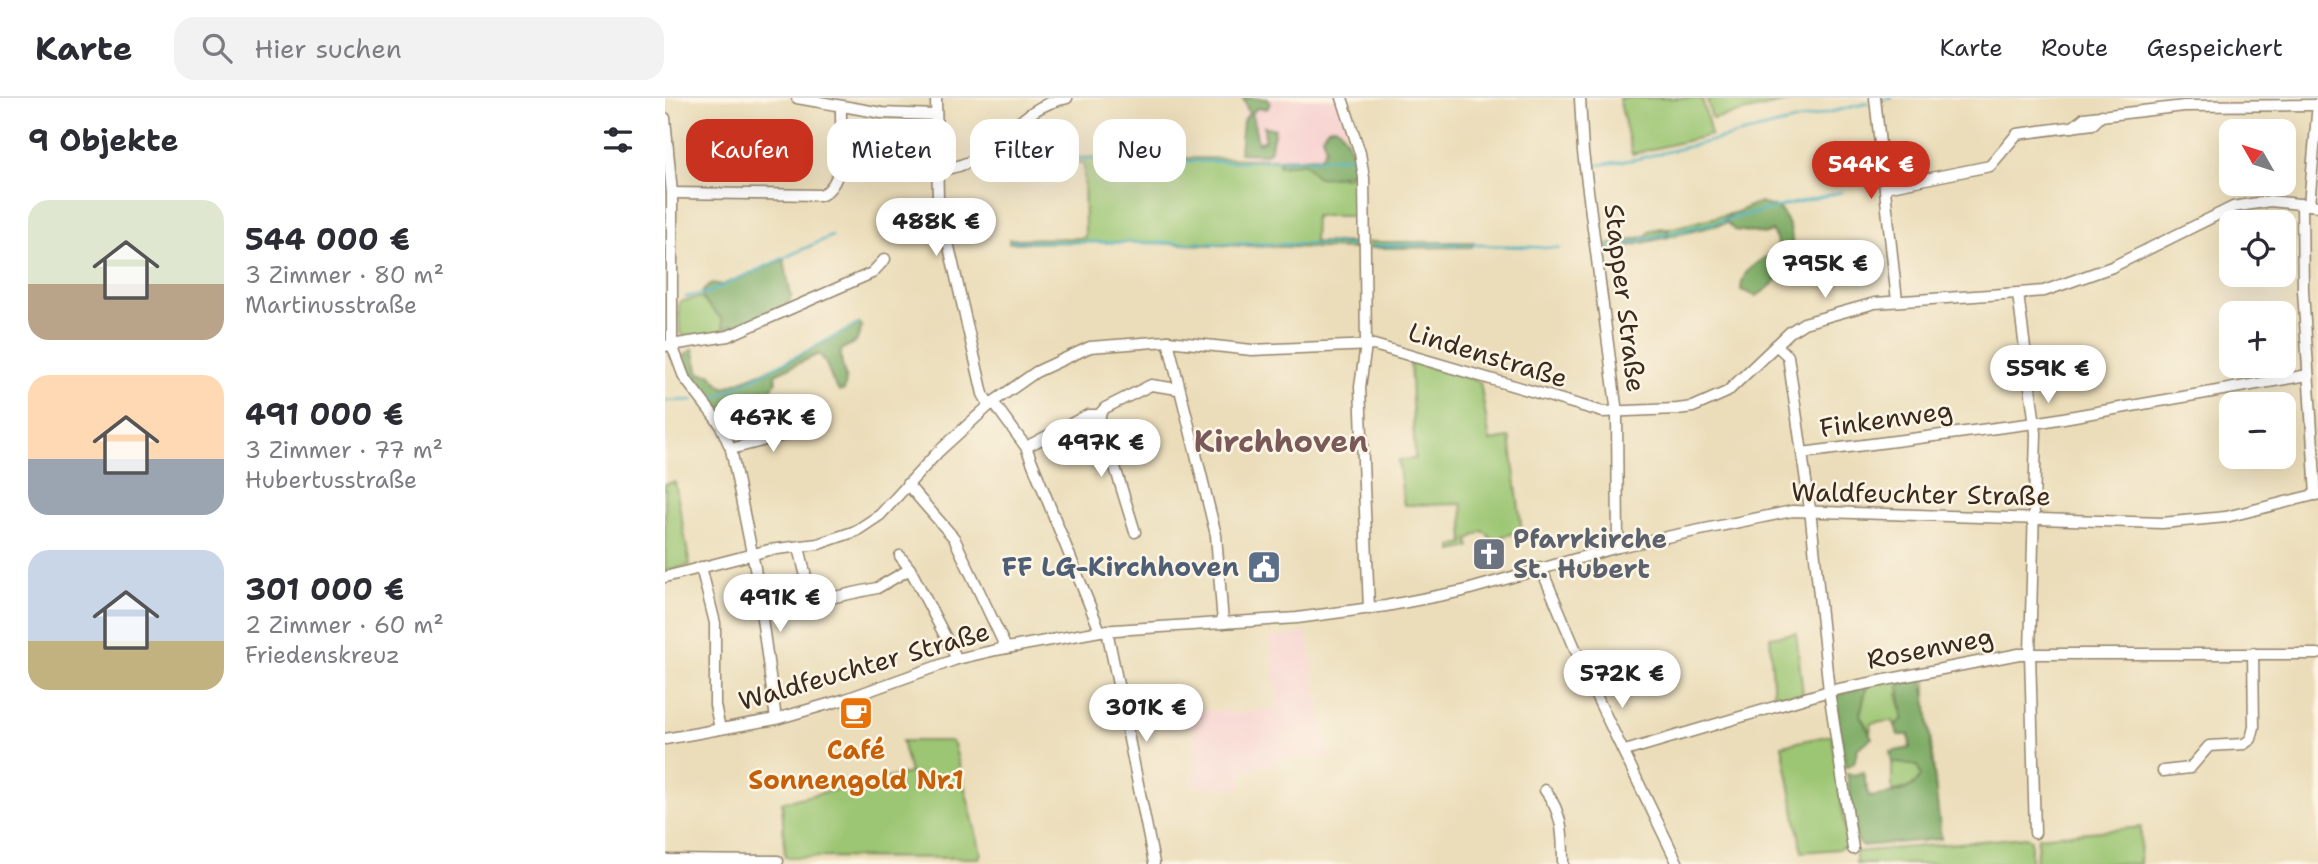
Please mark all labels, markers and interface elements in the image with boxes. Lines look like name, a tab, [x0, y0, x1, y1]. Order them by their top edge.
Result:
search box	[174, 17, 664, 80]
text: Karte	[35, 26, 132, 71]
icon: search	[198, 29, 236, 67]
text: Hier suchen	[254, 31, 402, 66]
text: Karte	[1939, 32, 2003, 64]
text: Route	[2041, 32, 2108, 64]
text: Gespeichert	[2146, 32, 2283, 64]
chip: Kaufen	[686, 119, 813, 182]
chip: Mieten	[827, 119, 956, 182]
chip: Filter	[970, 119, 1079, 182]
chip: Neu	[1093, 119, 1186, 182]
north arrow	[2219, 119, 2296, 196]
map controls	[2219, 119, 2296, 469]
text: 9 Objekte	[28, 120, 178, 161]
icon: filters	[599, 121, 637, 159]
pin: 544K €	[1814, 141, 1928, 201]
text: 544K €	[1828, 149, 1914, 179]
pin: 488K €	[879, 198, 993, 258]
street label: Stapper Straße	[1597, 202, 1654, 394]
text: 488K €	[892, 206, 980, 236]
button: locate	[2219, 210, 2296, 287]
text: 544 000 €	[245, 219, 410, 260]
icon: home	[84, 228, 168, 312]
pin: 795K €	[1768, 240, 1882, 300]
text: 795K €	[1782, 248, 1868, 278]
text: 3 Zimmer · 80 m²	[245, 260, 444, 290]
text: Martinusstraße	[245, 290, 417, 320]
button: +	[2219, 301, 2296, 378]
street label: Lindenstraße	[1404, 314, 1572, 395]
pin: 559K €	[1991, 345, 2105, 405]
text: 559K €	[2006, 353, 2090, 383]
street label: Finkenweg	[1817, 392, 1955, 445]
button: −	[2219, 392, 2296, 469]
text: 491 000 €	[245, 394, 404, 435]
pin: 467K €	[716, 394, 830, 454]
text: 467K €	[730, 402, 816, 432]
icon: home	[84, 403, 168, 487]
pin: 497K €	[1044, 420, 1158, 479]
district label: Kirchhoven	[1194, 421, 1368, 462]
text: 497K €	[1058, 427, 1144, 457]
text: 3 Zimmer · 77 m²	[245, 435, 443, 465]
text: Hubertusstraße	[245, 465, 417, 495]
street label: Waldfeuchter Straße	[1791, 474, 2051, 513]
place label: Pfarrkirche St. Hubert	[1513, 521, 1667, 586]
church icon: Pfarrkirche St. Hubert	[1470, 535, 1508, 573]
public building icon: FF LG-Kirchhoven	[1245, 548, 1283, 586]
place label: FF LG-Kirchhoven	[1002, 549, 1239, 584]
text: 301 000 €	[245, 569, 404, 610]
pin: 491K €	[723, 574, 837, 634]
icon: home	[84, 578, 168, 662]
text: 491K €	[739, 582, 821, 612]
text: 2 Zimmer · 60 m²	[245, 610, 444, 640]
street label: Waldfeuchter Straße	[734, 613, 993, 718]
street label: Rosenweg	[1864, 618, 1996, 677]
text: Friedenskreuz	[245, 640, 400, 670]
pin: 572K €	[1565, 650, 1679, 710]
text: 572K €	[1580, 658, 1664, 688]
pin: 301K €	[1089, 684, 1203, 744]
text: 301K €	[1105, 692, 1187, 722]
cafe icon: Café Sonnengold Nr.1	[837, 694, 875, 732]
place label: Café Sonnengold Nr.1	[748, 732, 964, 797]

